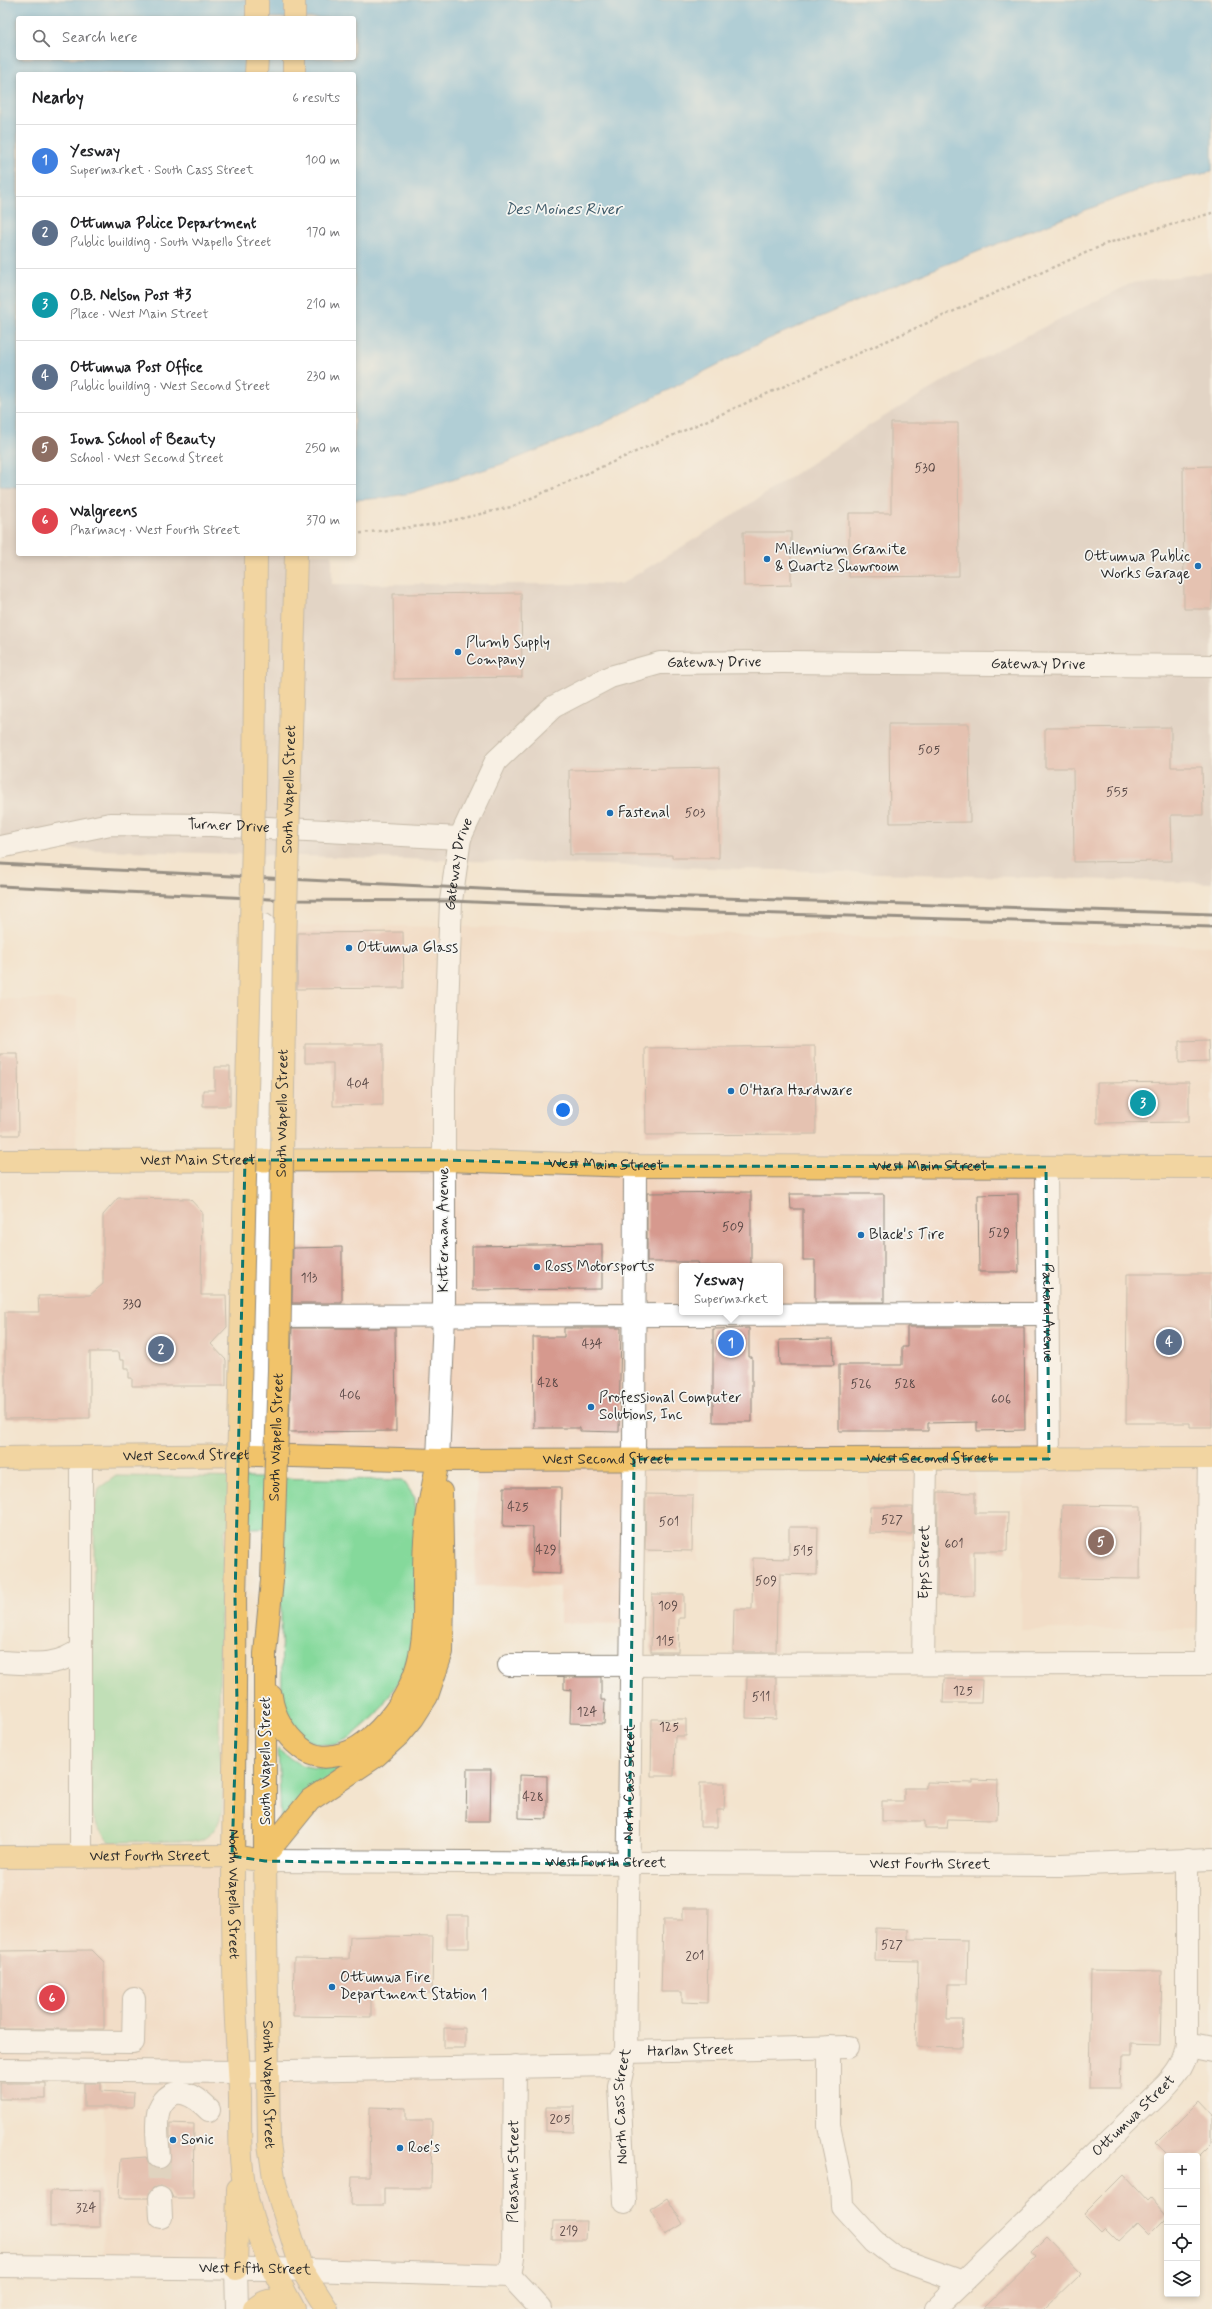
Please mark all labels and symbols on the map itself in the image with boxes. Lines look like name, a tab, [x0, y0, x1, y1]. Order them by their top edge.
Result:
water label: Des Moines River	[505, 199, 623, 220]
house number: 530	[914, 460, 936, 477]
place label: Millennium Granite & Quartz Showroom	[775, 540, 907, 577]
place label: Ottumwa Public Works Garage	[1084, 547, 1190, 584]
marker: Millennium Granite & Quartz Showroom	[762, 554, 772, 564]
marker: Ottumwa Public Works Garage	[1193, 561, 1203, 571]
place label: Plumb Supply Company	[466, 633, 550, 670]
marker: Plumb Supply Company	[453, 647, 463, 657]
street label: Gateway Drive	[667, 652, 762, 673]
street label: Gateway Drive	[991, 654, 1086, 675]
street label: South Wapello Street	[278, 724, 301, 854]
house number: 505	[918, 742, 940, 759]
house number: 555	[1106, 784, 1128, 801]
place label: Fastenal	[618, 803, 670, 823]
house number: 503	[685, 805, 706, 822]
marker: Fastenal	[605, 808, 615, 818]
street label: Gateway Drive	[441, 814, 478, 911]
street label: Turner Drive	[187, 815, 270, 838]
place label: Ottumwa Glass	[357, 938, 458, 958]
marker: Ottumwa Glass	[344, 943, 354, 953]
street label: South Wapello Street	[272, 1048, 294, 1177]
house number: 404	[347, 1076, 370, 1093]
place label: O'Hara Hardware	[739, 1081, 853, 1101]
marker: O'Hara Hardware	[726, 1086, 736, 1096]
pin: 3	[1130, 1088, 1156, 1118]
your location	[553, 1100, 573, 1120]
street label: West Main Street	[140, 1150, 256, 1171]
street label: West Main Street	[548, 1153, 664, 1176]
street label: West Main Street	[872, 1156, 988, 1177]
street label: Kitterman Avenue	[434, 1168, 454, 1292]
house number: 509	[722, 1219, 744, 1236]
place label: Black's Tire	[869, 1225, 945, 1245]
house number: 529	[988, 1225, 1010, 1242]
marker: Black's Tire	[856, 1230, 866, 1240]
place label: Ross Motorsports	[545, 1257, 655, 1277]
marker: Ross Motorsports	[532, 1262, 542, 1272]
street label: Packard Avenue	[1037, 1263, 1058, 1363]
house number: 113	[301, 1270, 318, 1287]
house number: 330	[122, 1296, 142, 1313]
pin: 4	[1156, 1327, 1182, 1357]
pin: 1	[718, 1328, 744, 1358]
pin: 2	[148, 1334, 174, 1364]
house number: 434	[582, 1336, 603, 1353]
street label: South Wapello Street	[265, 1372, 289, 1502]
house number: 428	[537, 1375, 559, 1392]
house number: 526	[851, 1376, 871, 1393]
house number: 528	[894, 1376, 916, 1393]
house number: 406	[339, 1387, 361, 1404]
place label: Professional Computer Solutions, Inc	[599, 1388, 742, 1425]
house number: 606	[991, 1391, 1011, 1408]
marker: Professional Computer Solutions, Inc	[586, 1402, 596, 1412]
street label: West Second Street	[123, 1445, 250, 1467]
street label: West Second Street	[543, 1449, 670, 1470]
street label: West Second Street	[867, 1449, 994, 1469]
house number: 425	[507, 1499, 529, 1516]
house number: 527	[881, 1512, 903, 1529]
house number: 501	[659, 1514, 679, 1531]
street label: Epps Street	[914, 1525, 935, 1599]
pin: 5	[1088, 1527, 1114, 1557]
house number: 601	[944, 1536, 964, 1553]
house number: 429	[535, 1542, 557, 1559]
house number: 515	[793, 1543, 813, 1560]
house number: 509	[755, 1573, 777, 1590]
house number: 109	[658, 1598, 678, 1615]
house number: 115	[656, 1633, 674, 1650]
house number: 125	[953, 1683, 973, 1700]
house number: 511	[752, 1689, 770, 1706]
street label: South Wapello Street	[256, 1697, 276, 1825]
house number: 124	[577, 1704, 598, 1721]
house number: 125	[659, 1719, 679, 1736]
street label: North Cass Street	[619, 1724, 640, 1842]
house number: 428	[522, 1789, 544, 1806]
street label: North Wapello Street	[223, 1829, 244, 1960]
street label: West Fourth Street	[90, 1846, 211, 1867]
street label: West Fourth Street	[546, 1852, 667, 1873]
street label: West Fourth Street	[870, 1854, 991, 1875]
house number: 527	[881, 1937, 903, 1954]
house number: 201	[686, 1948, 704, 1965]
place label: Ottumwa Fire Department Station 1	[340, 1968, 487, 2005]
marker: Ottumwa Fire Department Station 1	[327, 1982, 337, 1992]
pin: 6	[39, 1983, 65, 2013]
street label: South Wapello Street	[257, 2020, 280, 2151]
street label: Harlan Street	[647, 2040, 734, 2062]
street label: North Cass Street	[609, 2046, 637, 2165]
street label: Ottumwa Street	[1088, 2071, 1180, 2161]
house number: 205	[549, 2111, 571, 2128]
street label: Pleasant Street	[503, 2120, 524, 2223]
place label: Sonic	[181, 2130, 214, 2150]
marker: Sonic	[168, 2135, 178, 2145]
place label: Roe's	[408, 2138, 440, 2158]
marker: Roe's	[395, 2143, 405, 2153]
house number: 324	[76, 2200, 97, 2217]
house number: 219	[560, 2223, 578, 2240]
street label: West Fifth Street	[199, 2258, 312, 2280]

